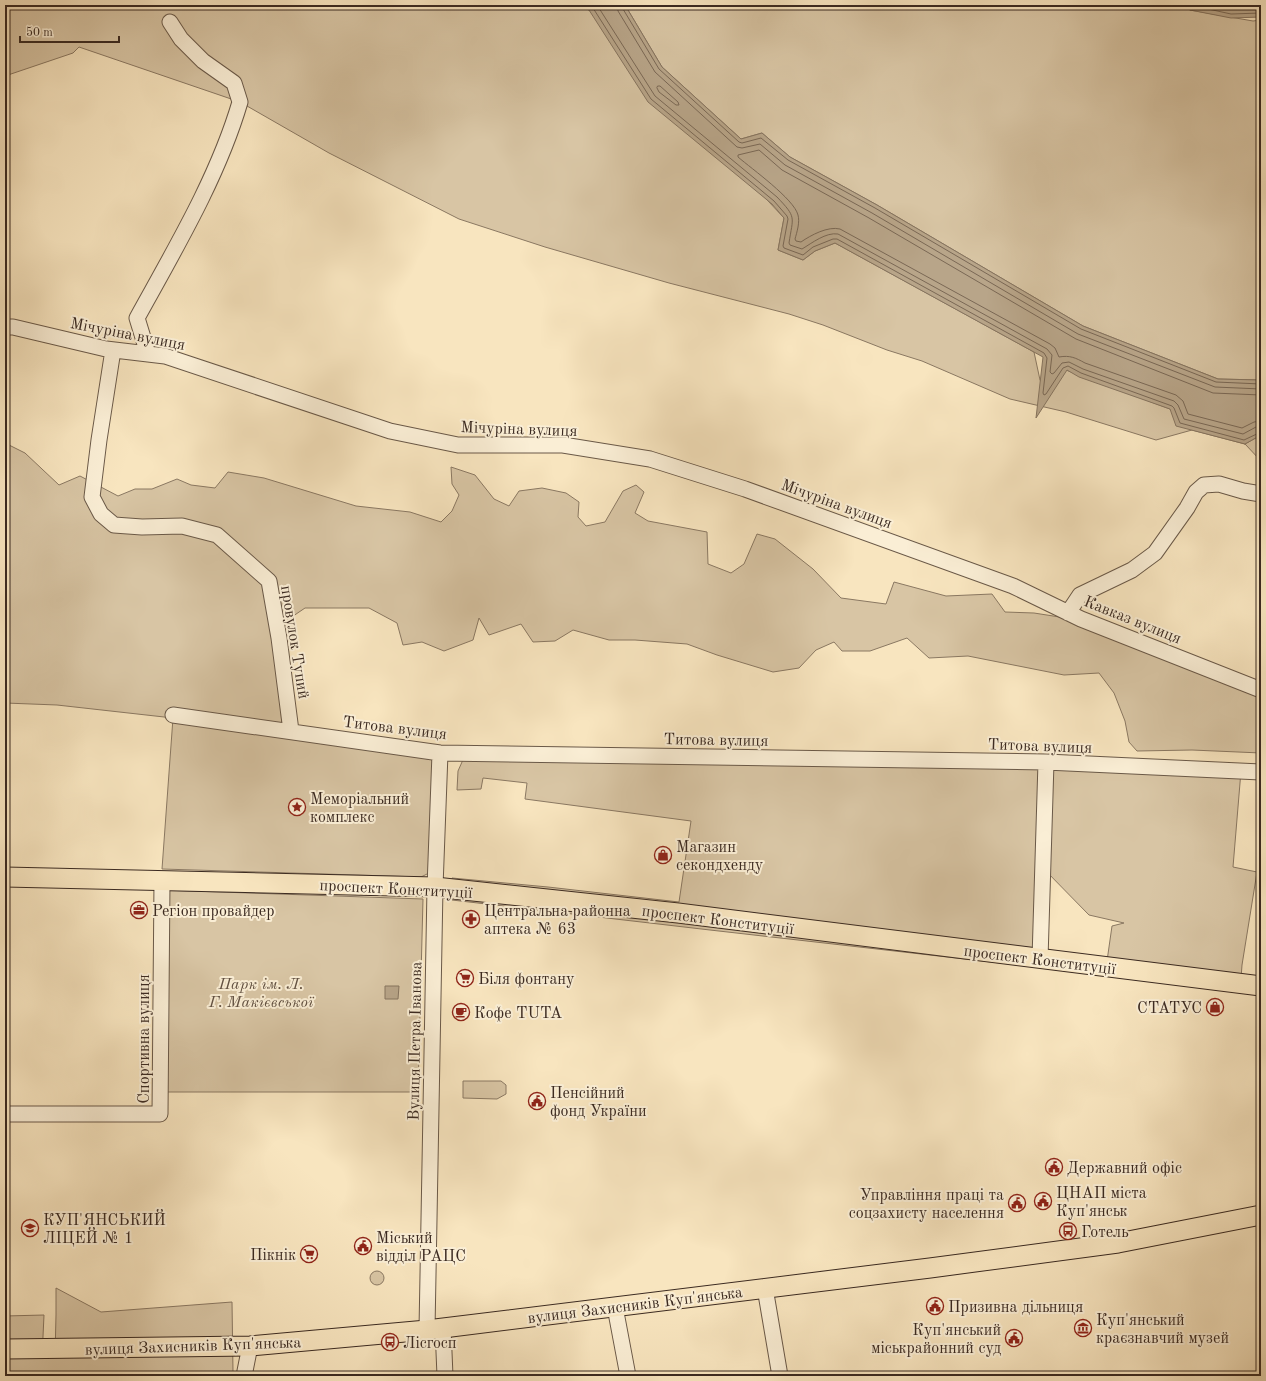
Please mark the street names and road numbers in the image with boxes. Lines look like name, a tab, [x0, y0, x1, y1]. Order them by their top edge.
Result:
street label: Мічуріна вулиця	[69, 316, 187, 354]
street label: Мічуріна вулиця	[460, 420, 578, 440]
street label: Мічуріна вулиця	[779, 477, 894, 532]
street label: провулок Тупий	[277, 584, 311, 700]
street label: Кавказ вулиця	[1081, 594, 1183, 648]
street label: Титова вулиця	[342, 715, 448, 743]
street label: Титова вулиця	[664, 732, 768, 750]
street label: Титова вулиця	[987, 737, 1092, 757]
street label: проспект Конституції	[319, 878, 473, 902]
street label: проспект Конституції	[641, 904, 795, 938]
street label: проспект Конституції	[963, 944, 1117, 978]
street label: Вулиця Петра Іванова	[407, 961, 425, 1121]
street label: Спортивна вулиця	[137, 974, 153, 1104]
street label: вулиця Захисників Куп'янська	[527, 1285, 744, 1327]
street label: вулиця Захисників Куп'янська	[85, 1335, 302, 1359]

